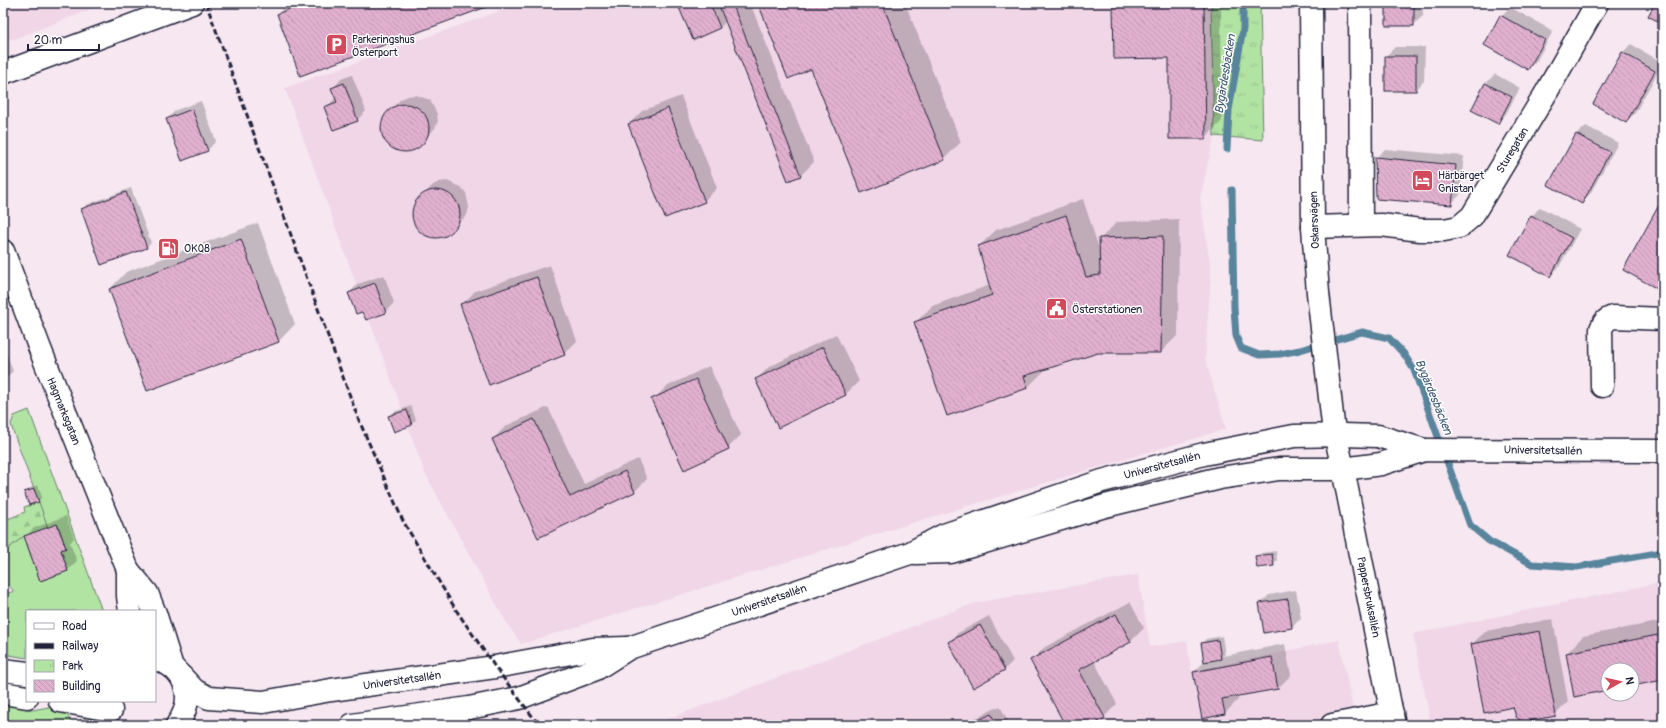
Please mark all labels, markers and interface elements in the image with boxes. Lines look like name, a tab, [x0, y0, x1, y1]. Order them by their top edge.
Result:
scale bar	[28, 26, 99, 52]
parking icon: Parkeringshus Österport	[323, 32, 349, 58]
water label: Bygärdesbäcken	[1212, 32, 1239, 115]
text: 20 m	[34, 33, 63, 48]
place label: Parkeringshus Österport	[352, 33, 415, 59]
street label: Sturegatan	[1494, 125, 1531, 176]
hotel icon: Härbärget Gnistan	[1410, 168, 1436, 194]
place label: Härbärget Gnistan	[1438, 169, 1485, 195]
street label: Oskarsvägen	[1307, 191, 1322, 249]
fuel station icon: OKQ8	[155, 235, 181, 261]
place label: OKQ8	[184, 242, 210, 255]
public building icon: Österstationen	[1044, 296, 1070, 322]
place label: Österstationen	[1072, 303, 1142, 316]
water label: Bygärdesbäcken	[1412, 357, 1456, 438]
street label: Hagmarksgatan	[44, 376, 83, 447]
street label: Universitetsallén	[1504, 443, 1582, 458]
street label: Universitetsallén	[1122, 449, 1202, 482]
street label: Pappersbruksallén	[1354, 556, 1383, 639]
street label: Universitetsallén	[730, 582, 808, 619]
legend	[26, 610, 156, 702]
text: Road	[62, 619, 87, 634]
text: Railway	[62, 639, 98, 654]
text: Park	[62, 659, 83, 674]
north arrow	[1600, 662, 1640, 702]
street label: Universitetsallén	[362, 669, 442, 692]
text: N	[1622, 676, 1636, 686]
text: Building	[62, 679, 101, 694]

